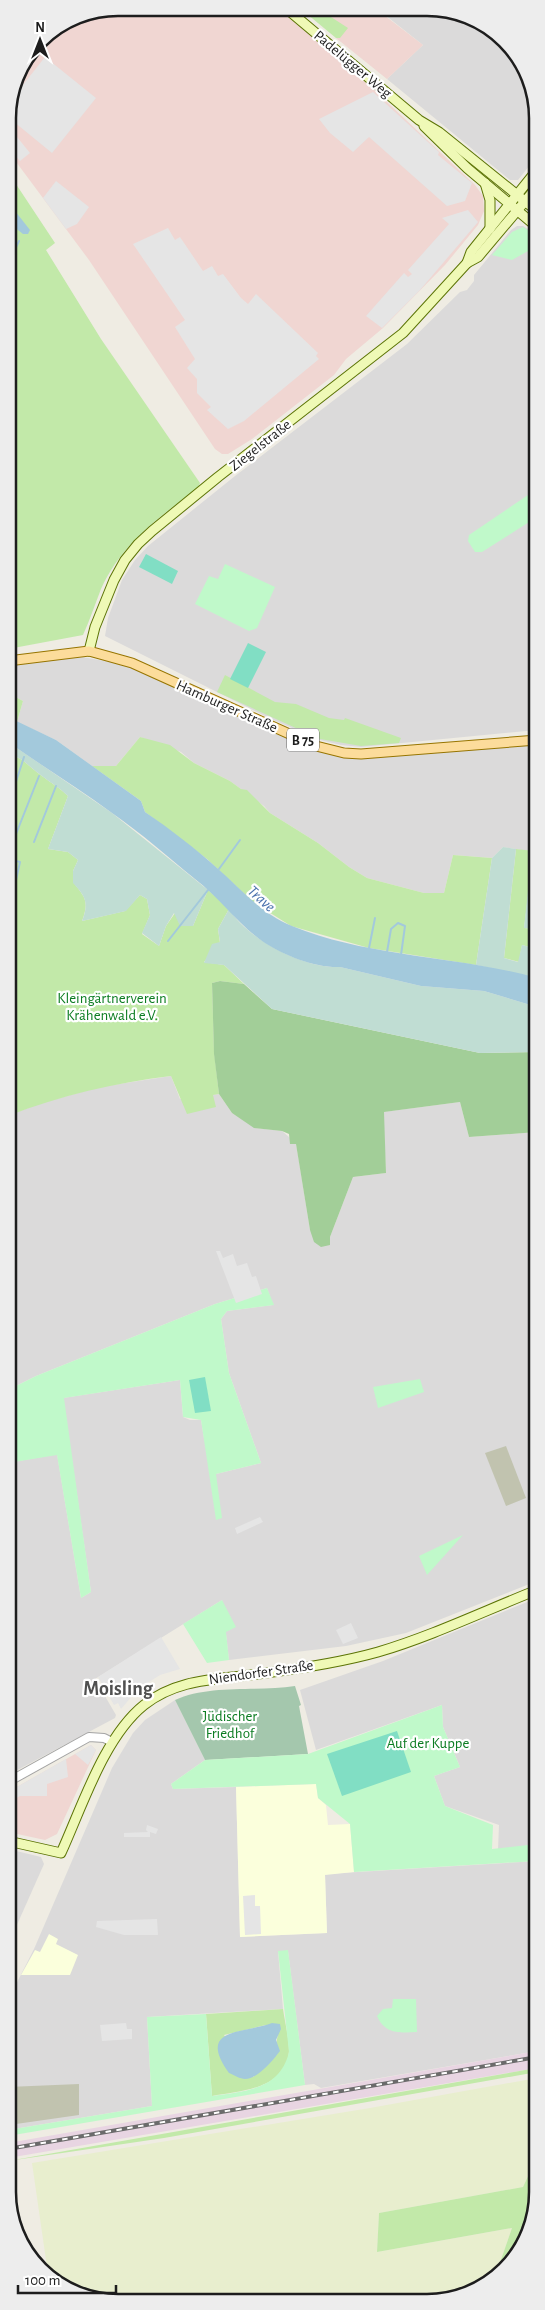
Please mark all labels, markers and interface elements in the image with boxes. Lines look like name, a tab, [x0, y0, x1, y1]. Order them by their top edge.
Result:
north arrow	[15, 15, 65, 65]
text: N	[35, 21, 45, 35]
street label: Padelügger Weg	[311, 28, 395, 101]
street label: Ziegelstraße	[227, 417, 294, 474]
street label: Hamburger Straße	[174, 677, 280, 736]
road number: B 75	[287, 728, 319, 752]
water label: Trave	[245, 883, 278, 915]
park label: Kleingärtnerverein Krähenwald e.V.	[57, 991, 167, 1023]
street label: Niendorfer Straße	[208, 1658, 314, 1687]
district label: Moisling	[83, 1679, 154, 1699]
park label: Jüdischer Friedhof	[203, 1709, 257, 1741]
park label: Auf der Kuppe	[387, 1736, 469, 1751]
scale bar	[18, 2262, 115, 2294]
text: 100 m	[25, 2273, 60, 2288]

